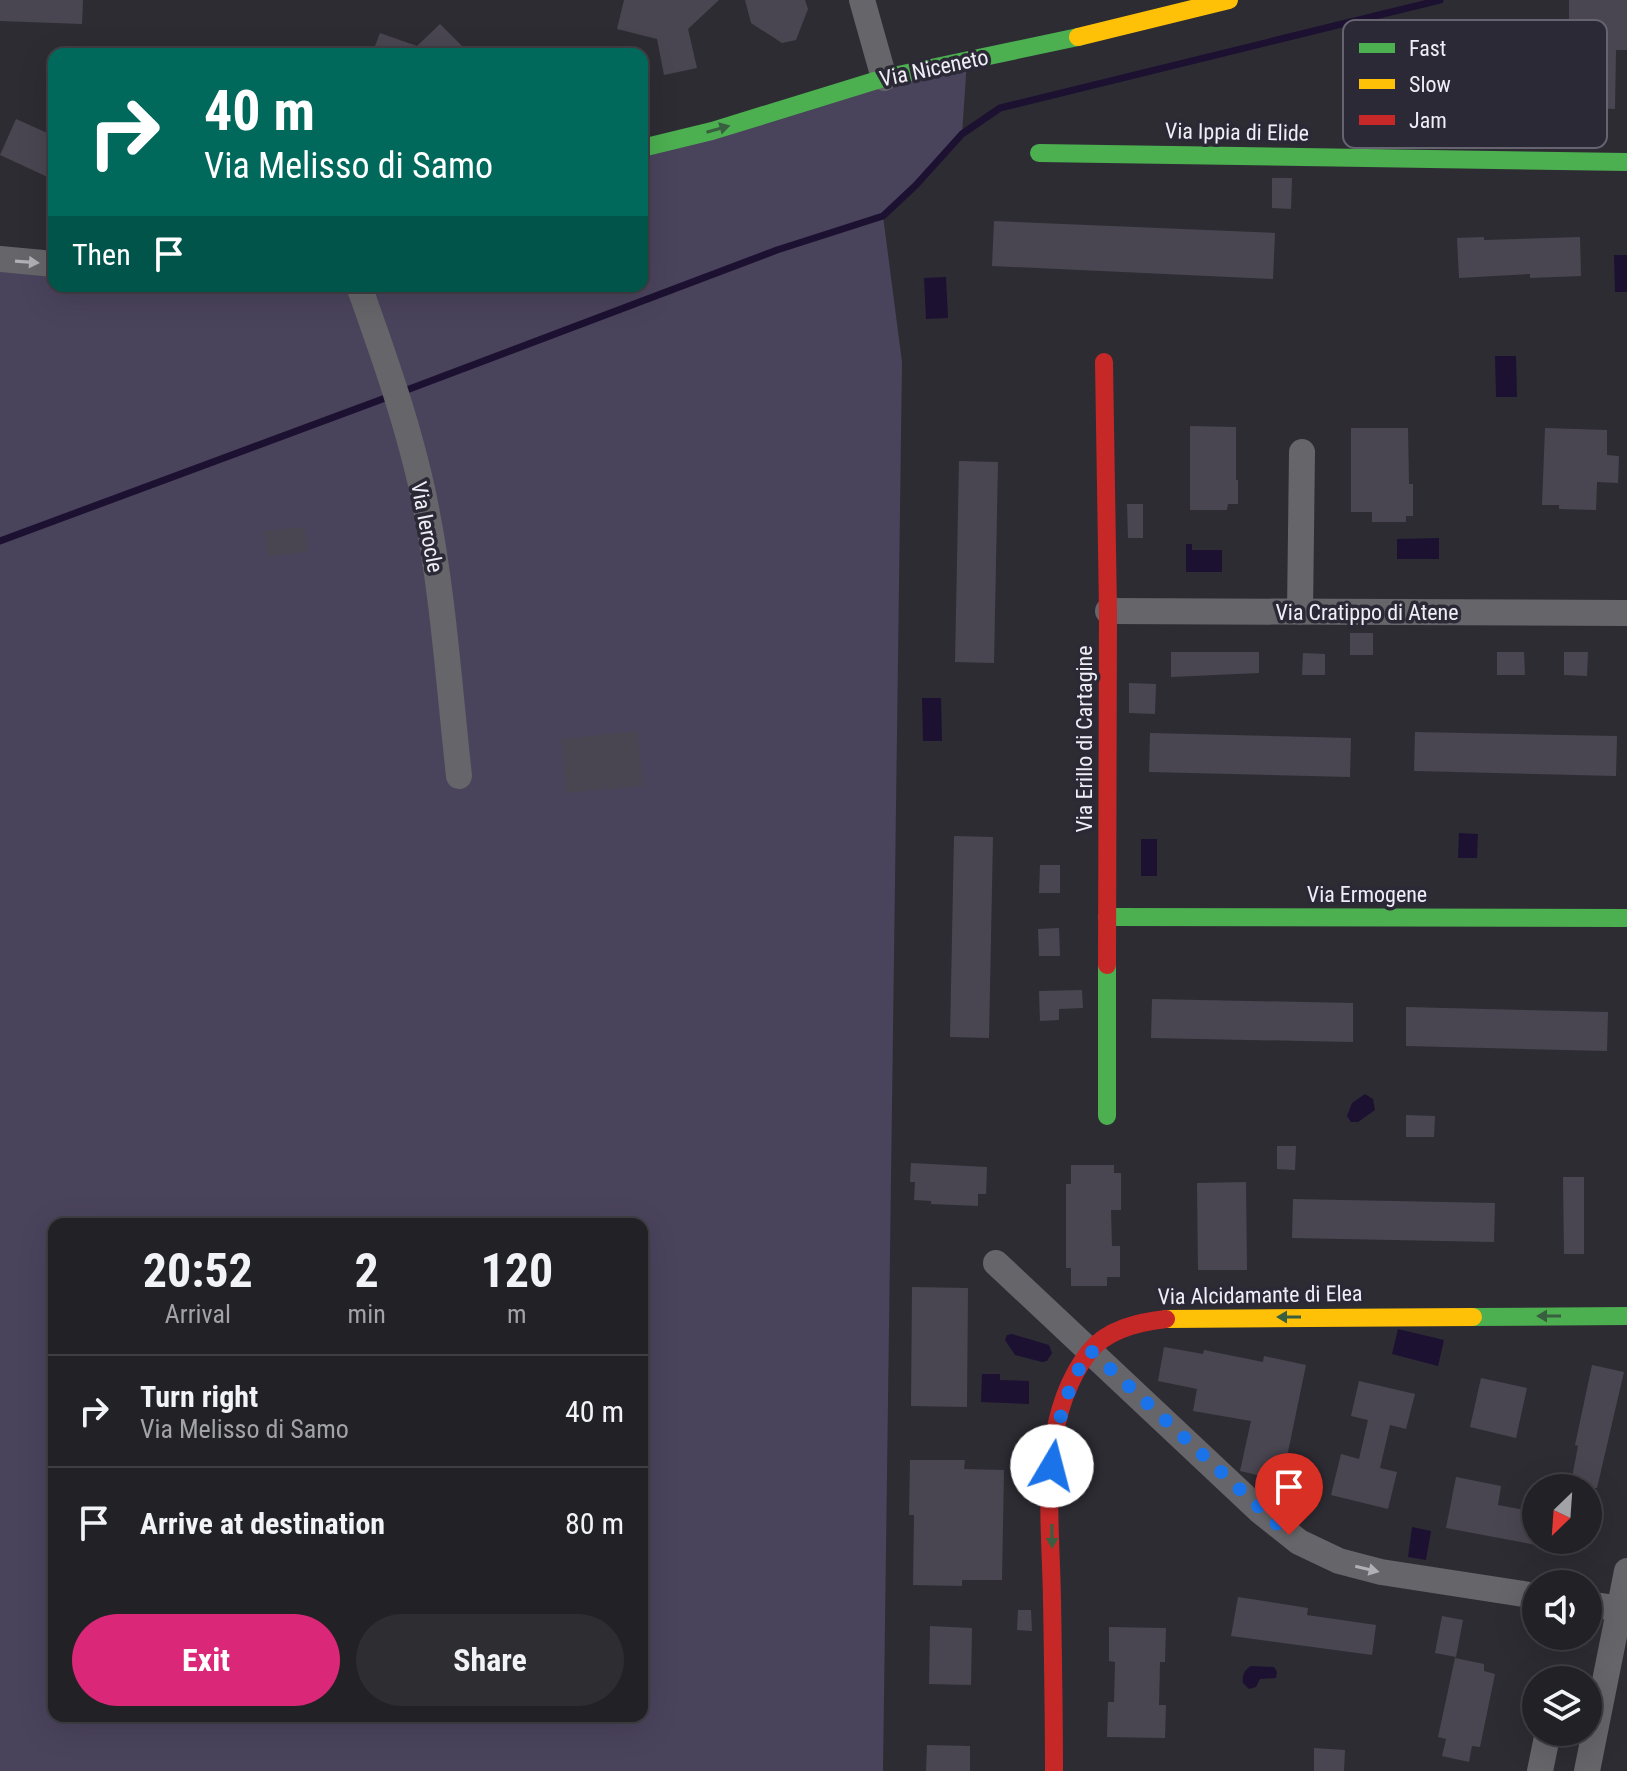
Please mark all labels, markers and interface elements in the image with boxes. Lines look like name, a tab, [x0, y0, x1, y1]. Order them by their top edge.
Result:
legend	[1343, 20, 1607, 148]
text: Fast	[1409, 36, 1446, 61]
street label: Via Niceneto	[877, 44, 991, 92]
text: Slow	[1409, 72, 1451, 97]
text: 40 m	[204, 78, 315, 144]
icon: right	[72, 80, 176, 184]
text: Jam	[1409, 108, 1447, 133]
street label: Via Ippia di Elide	[1165, 118, 1309, 146]
one-way arrow	[706, 122, 730, 135]
text: Via Melisso di Samo	[204, 145, 493, 187]
icon: arrive	[147, 232, 191, 276]
text: Then	[72, 237, 131, 272]
one-way arrow	[15, 255, 40, 268]
street label: Via Ierocle	[406, 480, 448, 574]
street label: Via Cratippo di Atene	[1276, 600, 1458, 625]
street label: Via Erillo di Cartagine	[1072, 645, 1097, 833]
street label: Via Ermogene	[1307, 882, 1427, 907]
text: 20:52	[143, 1242, 253, 1299]
text: 2	[355, 1242, 379, 1299]
text: 120	[480, 1242, 553, 1299]
street label: Via Alcidamante di Elea	[1157, 1281, 1363, 1309]
text: Arrival	[165, 1299, 231, 1329]
text: min	[348, 1299, 386, 1329]
text: m	[507, 1299, 527, 1329]
one-way arrow	[1536, 1310, 1561, 1322]
one-way arrow	[1276, 1311, 1301, 1323]
text: Turn right	[140, 1379, 258, 1414]
icon: right	[72, 1389, 116, 1433]
text: 40 m	[565, 1394, 624, 1429]
text: Via Melisso di Samo	[140, 1414, 349, 1444]
position arrow	[1010, 1424, 1094, 1508]
pin	[1255, 1453, 1323, 1535]
icon: arrive	[1267, 1465, 1311, 1509]
north arrow	[1522, 1474, 1602, 1554]
map controls	[1522, 1474, 1602, 1746]
icon: arrive	[72, 1501, 116, 1545]
text: Arrive at destination	[140, 1506, 385, 1541]
text: 80 m	[565, 1506, 624, 1541]
one-way arrow	[1046, 1524, 1058, 1549]
one-way arrow	[1355, 1563, 1380, 1576]
button: sound	[1522, 1570, 1602, 1650]
button: Exit	[72, 1614, 340, 1706]
button: Share	[356, 1614, 624, 1706]
button: layers	[1522, 1666, 1602, 1746]

